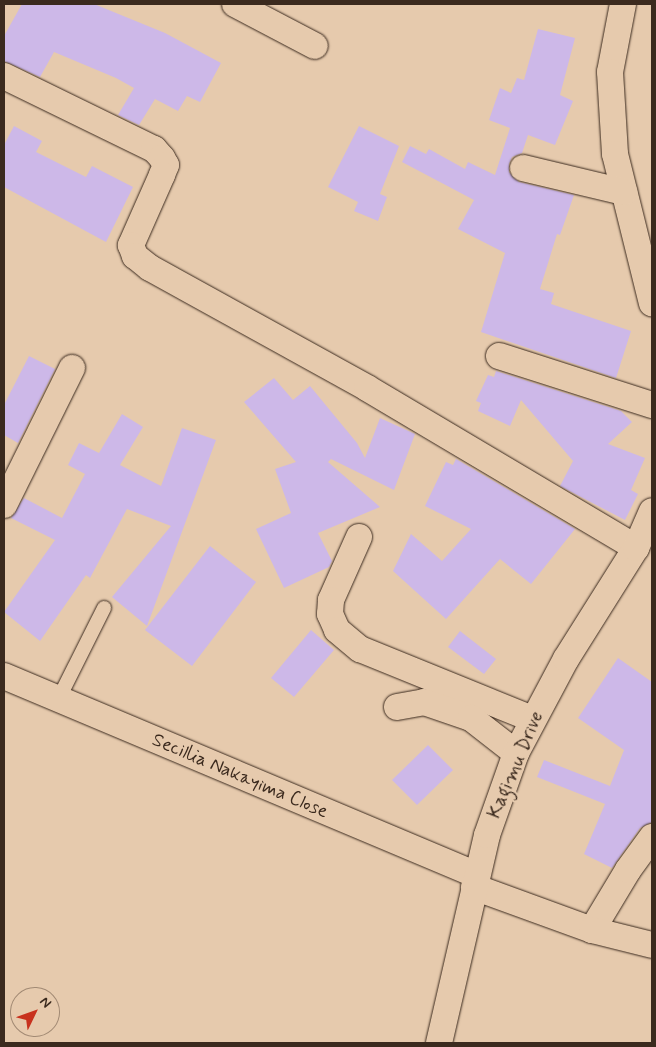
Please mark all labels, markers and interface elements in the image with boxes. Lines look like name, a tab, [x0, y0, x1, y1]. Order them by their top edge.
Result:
street label: Kagimu Drive	[483, 708, 549, 822]
street label: Secillia Nakayima Close	[148, 728, 332, 824]
north arrow	[10, 987, 60, 1037]
text: N	[36, 993, 55, 1012]

